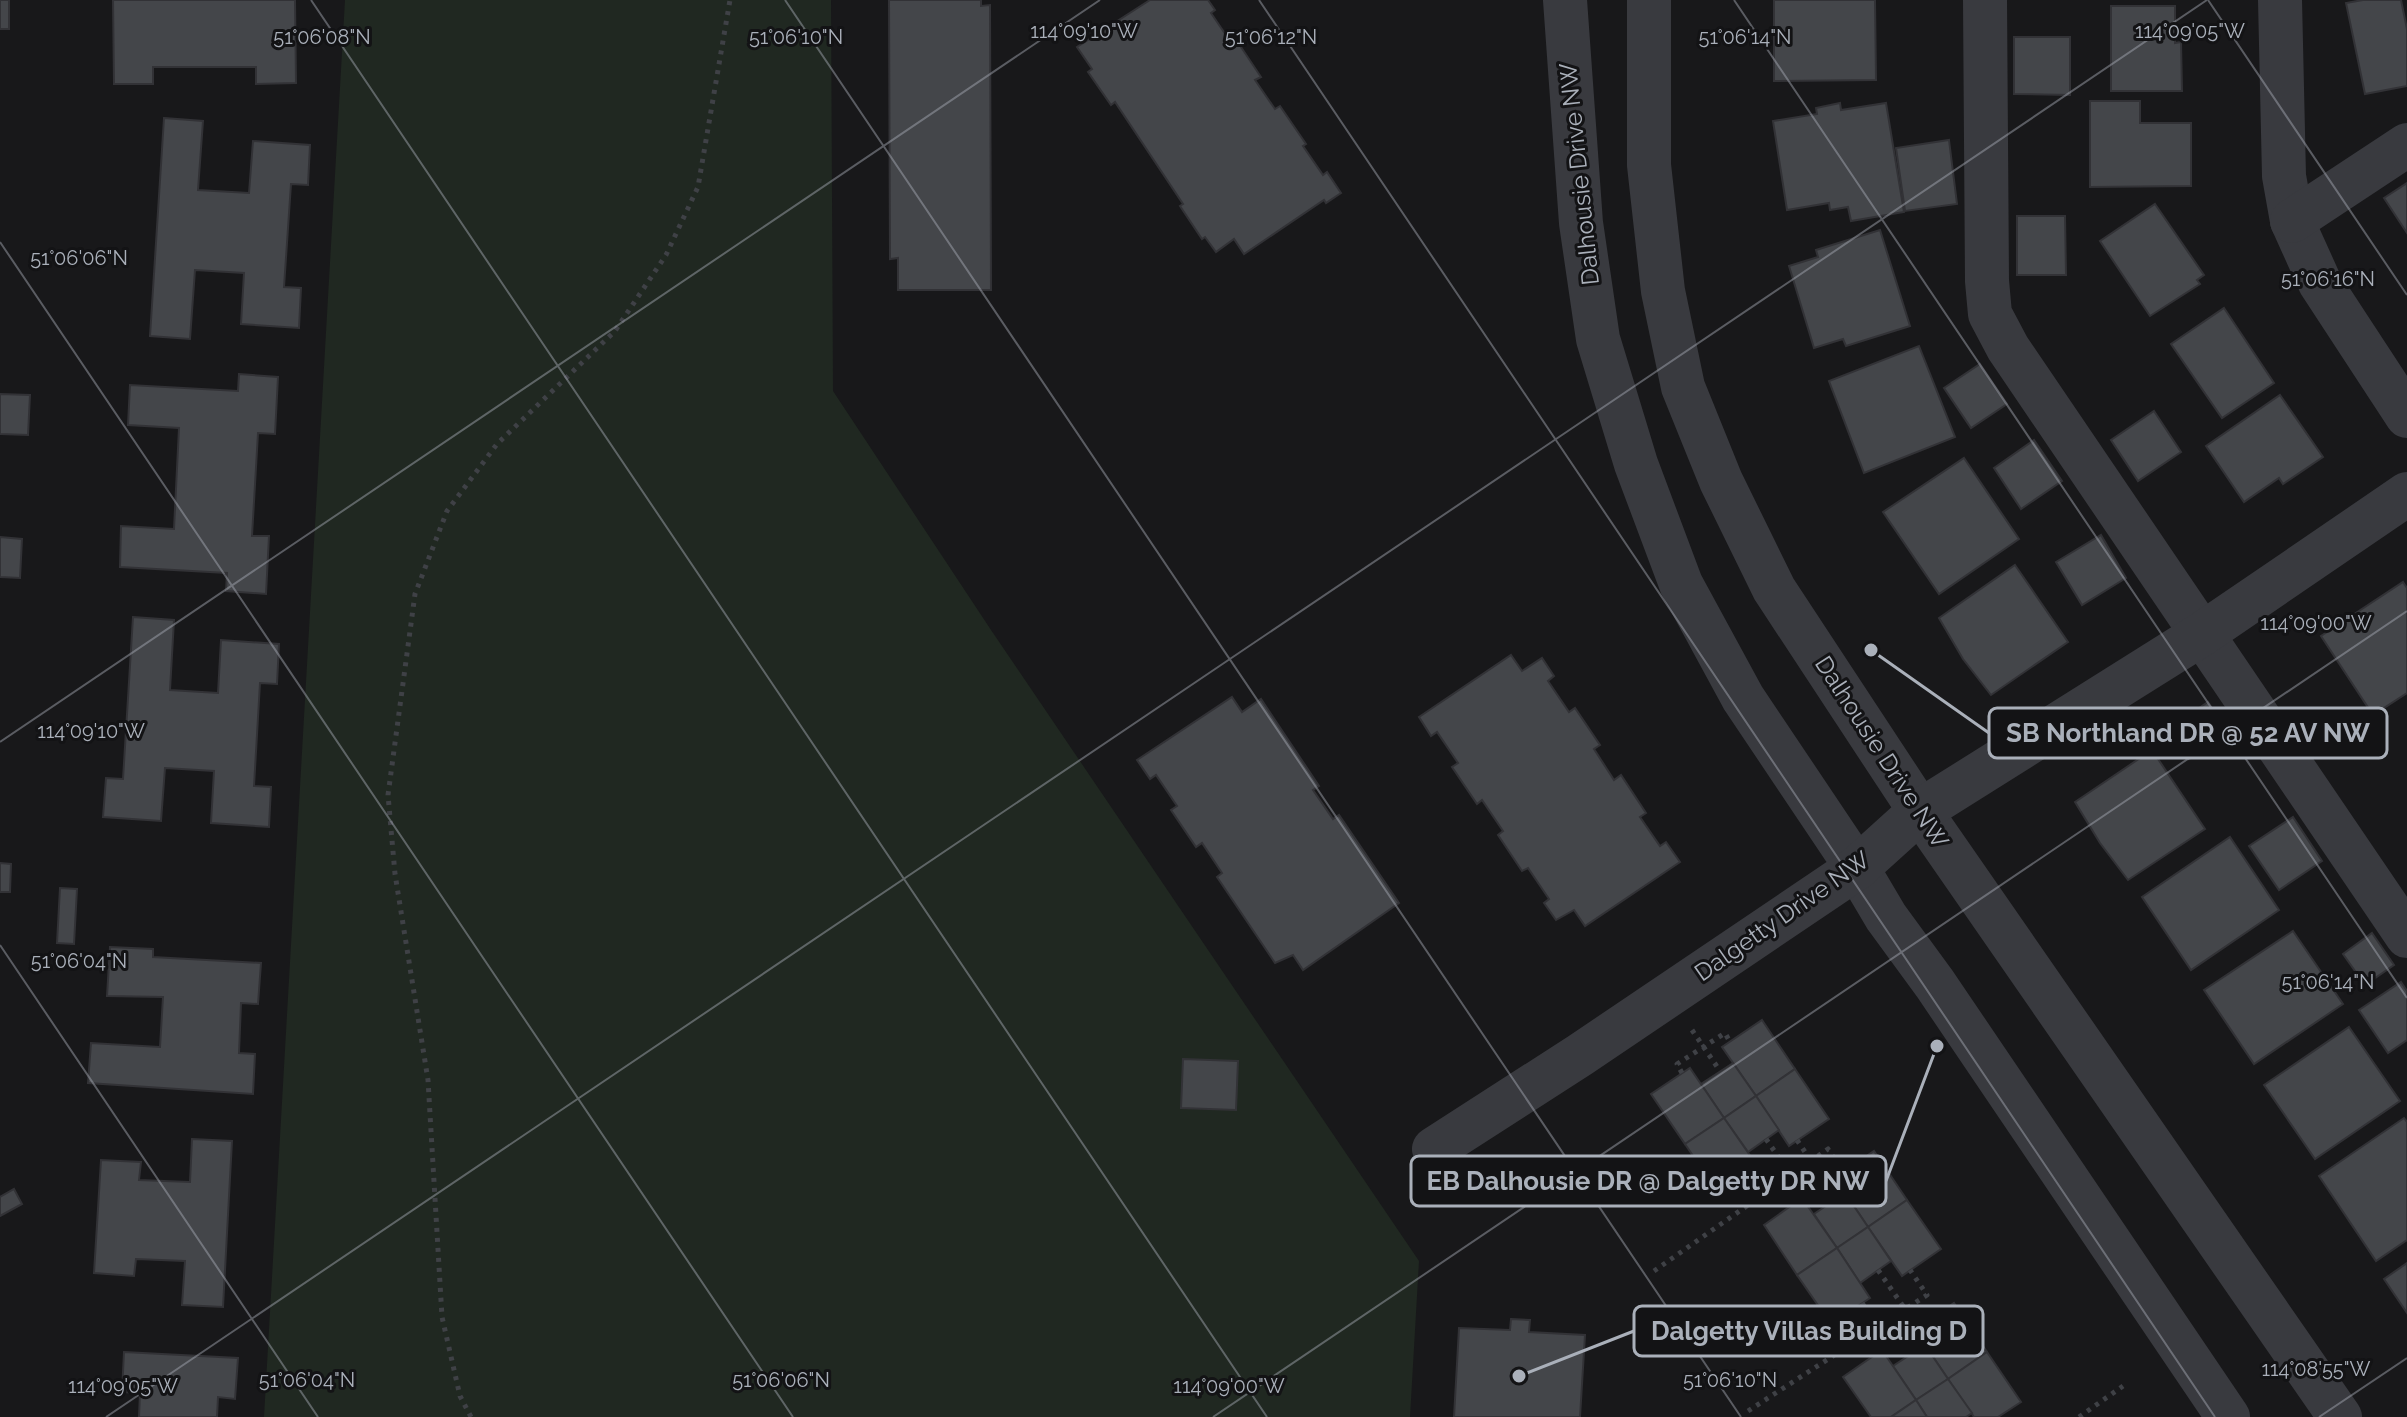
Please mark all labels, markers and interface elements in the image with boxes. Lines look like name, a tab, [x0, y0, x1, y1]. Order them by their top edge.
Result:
text: 114°09'10"W	[1030, 19, 1138, 43]
text: 114°09'05"W	[2135, 19, 2245, 43]
text: 51°06'08"N	[273, 25, 371, 49]
text: 51°06'10"N	[749, 25, 843, 49]
text: 51°06'12"N	[1225, 25, 1317, 49]
text: 51°06'14"N	[1699, 25, 1791, 49]
street label: Dalhousie Drive NW	[1553, 61, 1605, 287]
text: 51°06'06"N	[30, 246, 128, 270]
text: 51°06'16"N	[2281, 267, 2375, 291]
text: 114°09'00"W	[2260, 611, 2372, 635]
street label: Dalhousie Drive NW	[1809, 650, 1955, 854]
callout: SB Northland DR @ 52 AV NW	[1989, 708, 2387, 758]
text: SB Northland DR @ 52 AV NW	[2006, 718, 2371, 748]
text: 114°09'10"W	[37, 719, 145, 743]
street label: Dalgetty Drive NW	[1689, 845, 1875, 987]
text: 51°06'04"N	[31, 949, 127, 973]
text: 51°06'14"N	[2282, 970, 2374, 994]
callout: EB Dalhousie DR @ Dalgetty DR NW	[1411, 1156, 1886, 1206]
text: EB Dalhousie DR @ Dalgetty DR NW	[1427, 1166, 1870, 1196]
callout: Dalgetty Villas Building D	[1634, 1306, 1983, 1356]
text: Dalgetty Villas Building D	[1651, 1316, 1967, 1346]
text: 114°08'55"W	[2262, 1357, 2371, 1381]
text: 51°06'04"N	[259, 1368, 355, 1392]
text: 51°06'06"N	[732, 1368, 830, 1392]
text: 51°06'10"N	[1683, 1368, 1777, 1392]
text: 114°09'05"W	[68, 1374, 178, 1398]
text: 114°09'00"W	[1173, 1374, 1285, 1398]

